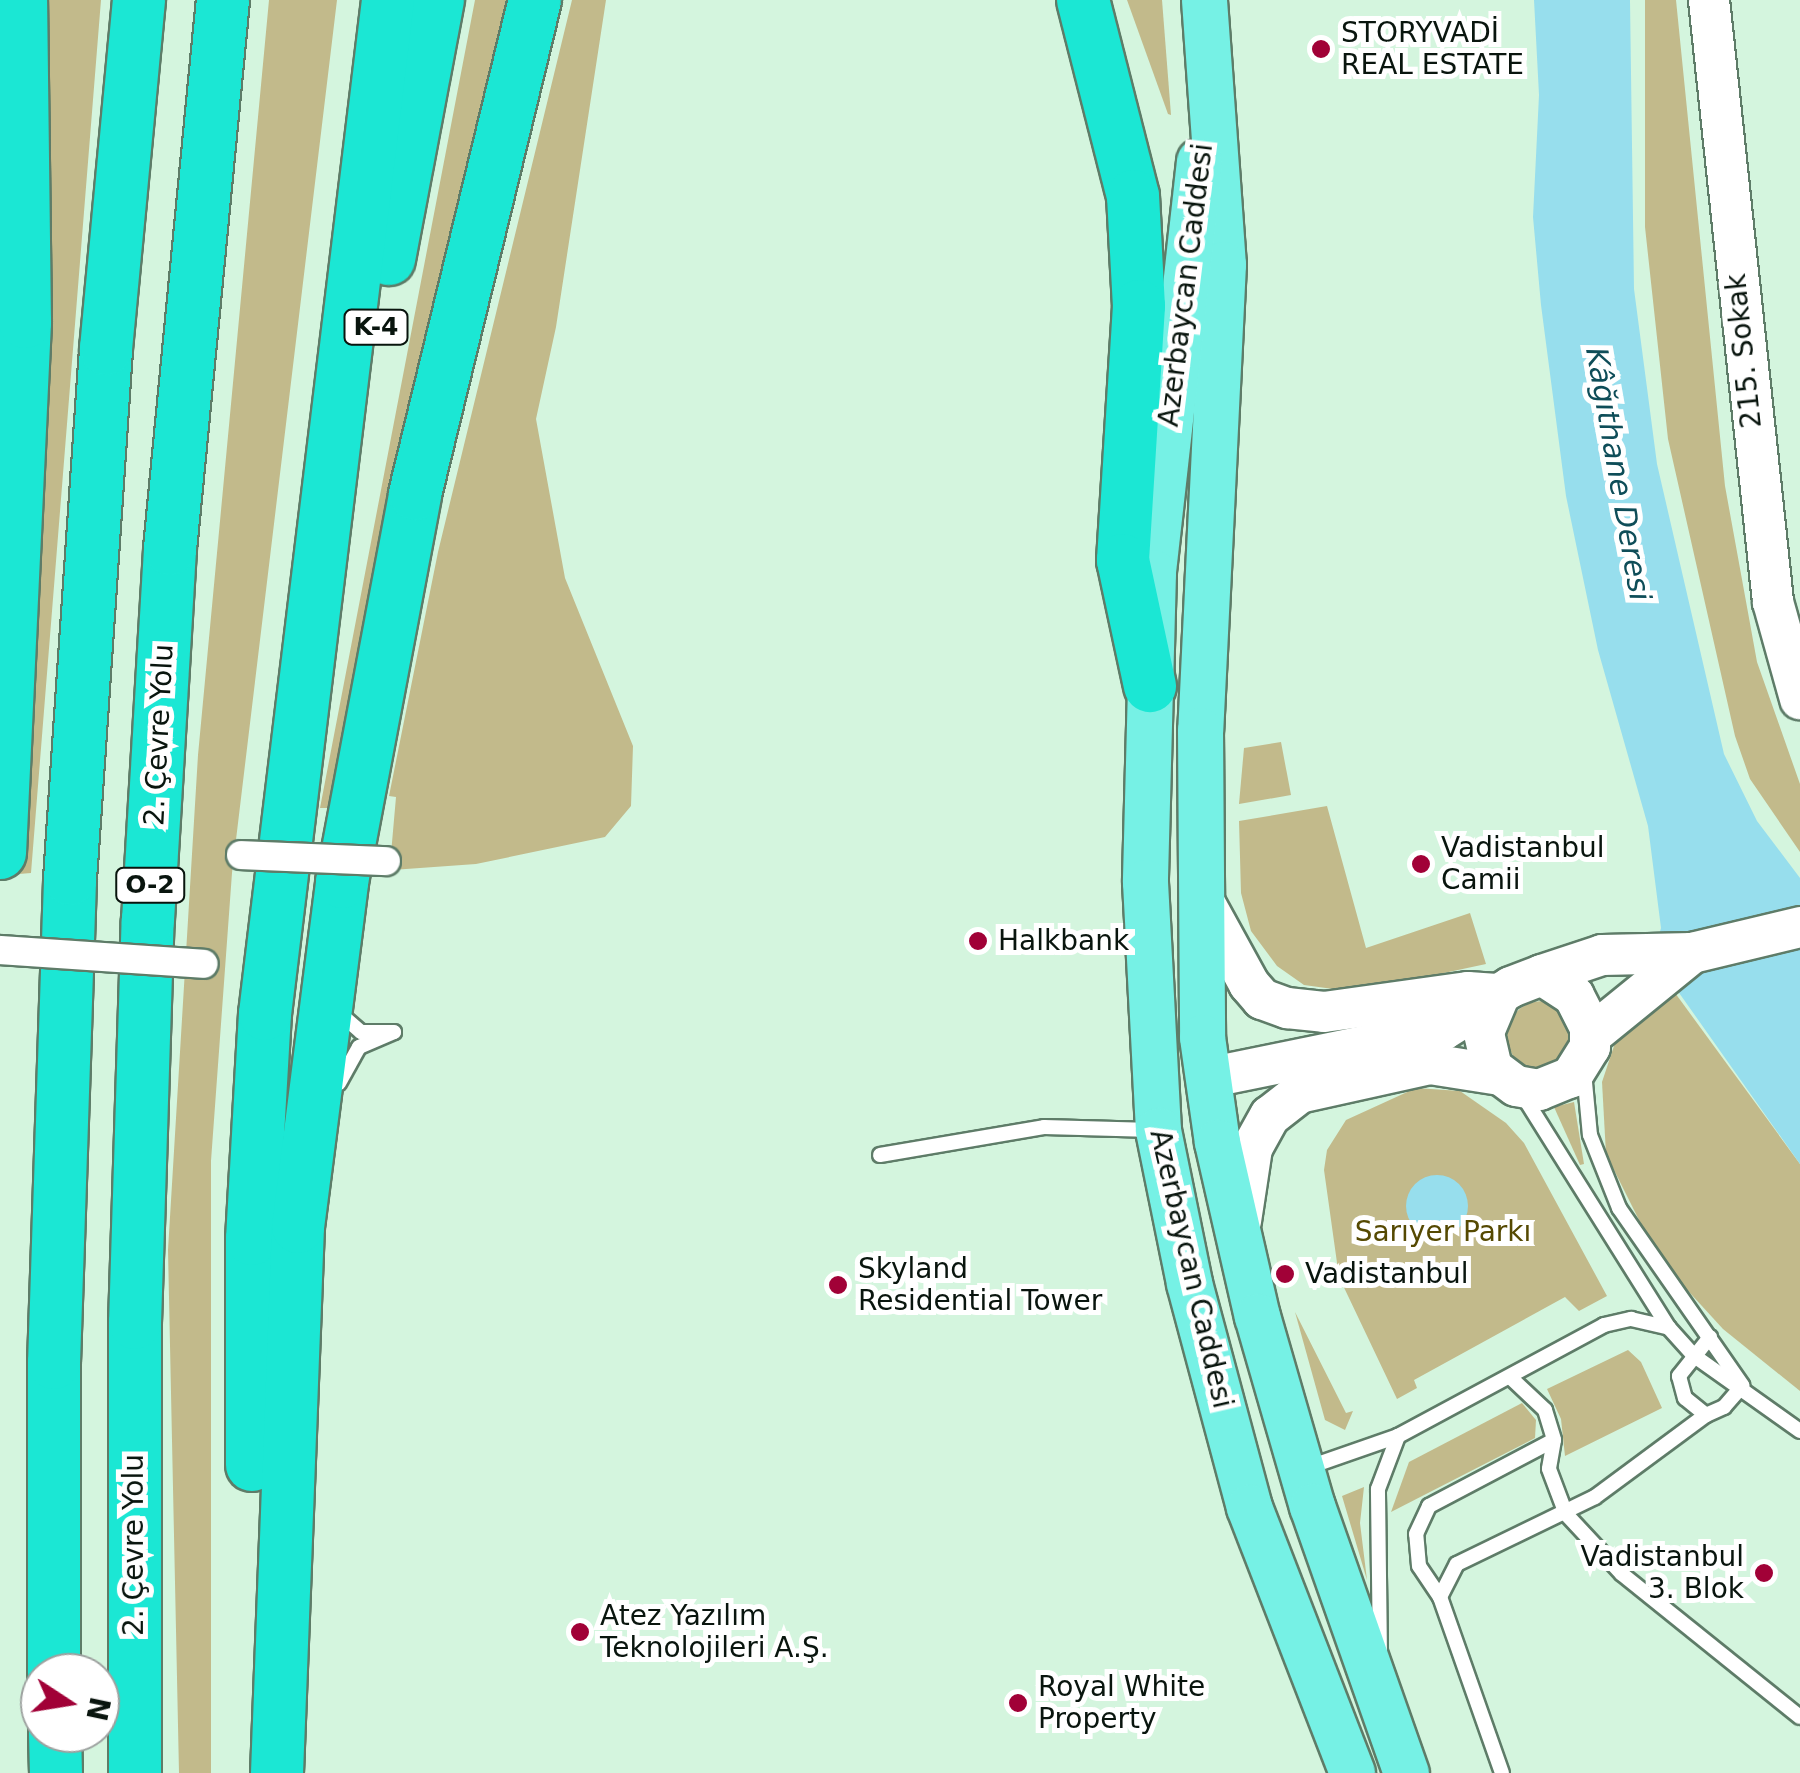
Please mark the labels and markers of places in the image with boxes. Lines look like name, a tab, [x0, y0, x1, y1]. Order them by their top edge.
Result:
place label: STORYVADİ REAL ESTATE	[1341, 16, 1524, 82]
marker: STORYVADİ REAL ESTATE	[1310, 38, 1332, 60]
place label: Vadistanbul Camii	[1441, 831, 1604, 897]
marker: Vadistanbul Camii	[1410, 853, 1432, 875]
place label: Halkbank	[998, 924, 1129, 958]
marker: Halkbank	[967, 930, 989, 952]
place label: Skyland Residential Tower	[858, 1252, 1102, 1318]
place label: Vadistanbul	[1305, 1257, 1468, 1291]
marker: Vadistanbul	[1274, 1263, 1296, 1285]
marker: Skyland Residential Tower	[827, 1274, 849, 1296]
place label: Vadistanbul 3. Blok	[1581, 1540, 1744, 1606]
marker: Vadistanbul 3. Blok	[1753, 1562, 1775, 1584]
place label: Atez Yazılım Teknolojileri A.Ş.	[600, 1599, 829, 1665]
marker: Atez Yazılım Teknolojileri A.Ş.	[569, 1621, 591, 1643]
place label: Royal White Property	[1038, 1670, 1205, 1736]
marker: Royal White Property	[1007, 1692, 1029, 1714]

